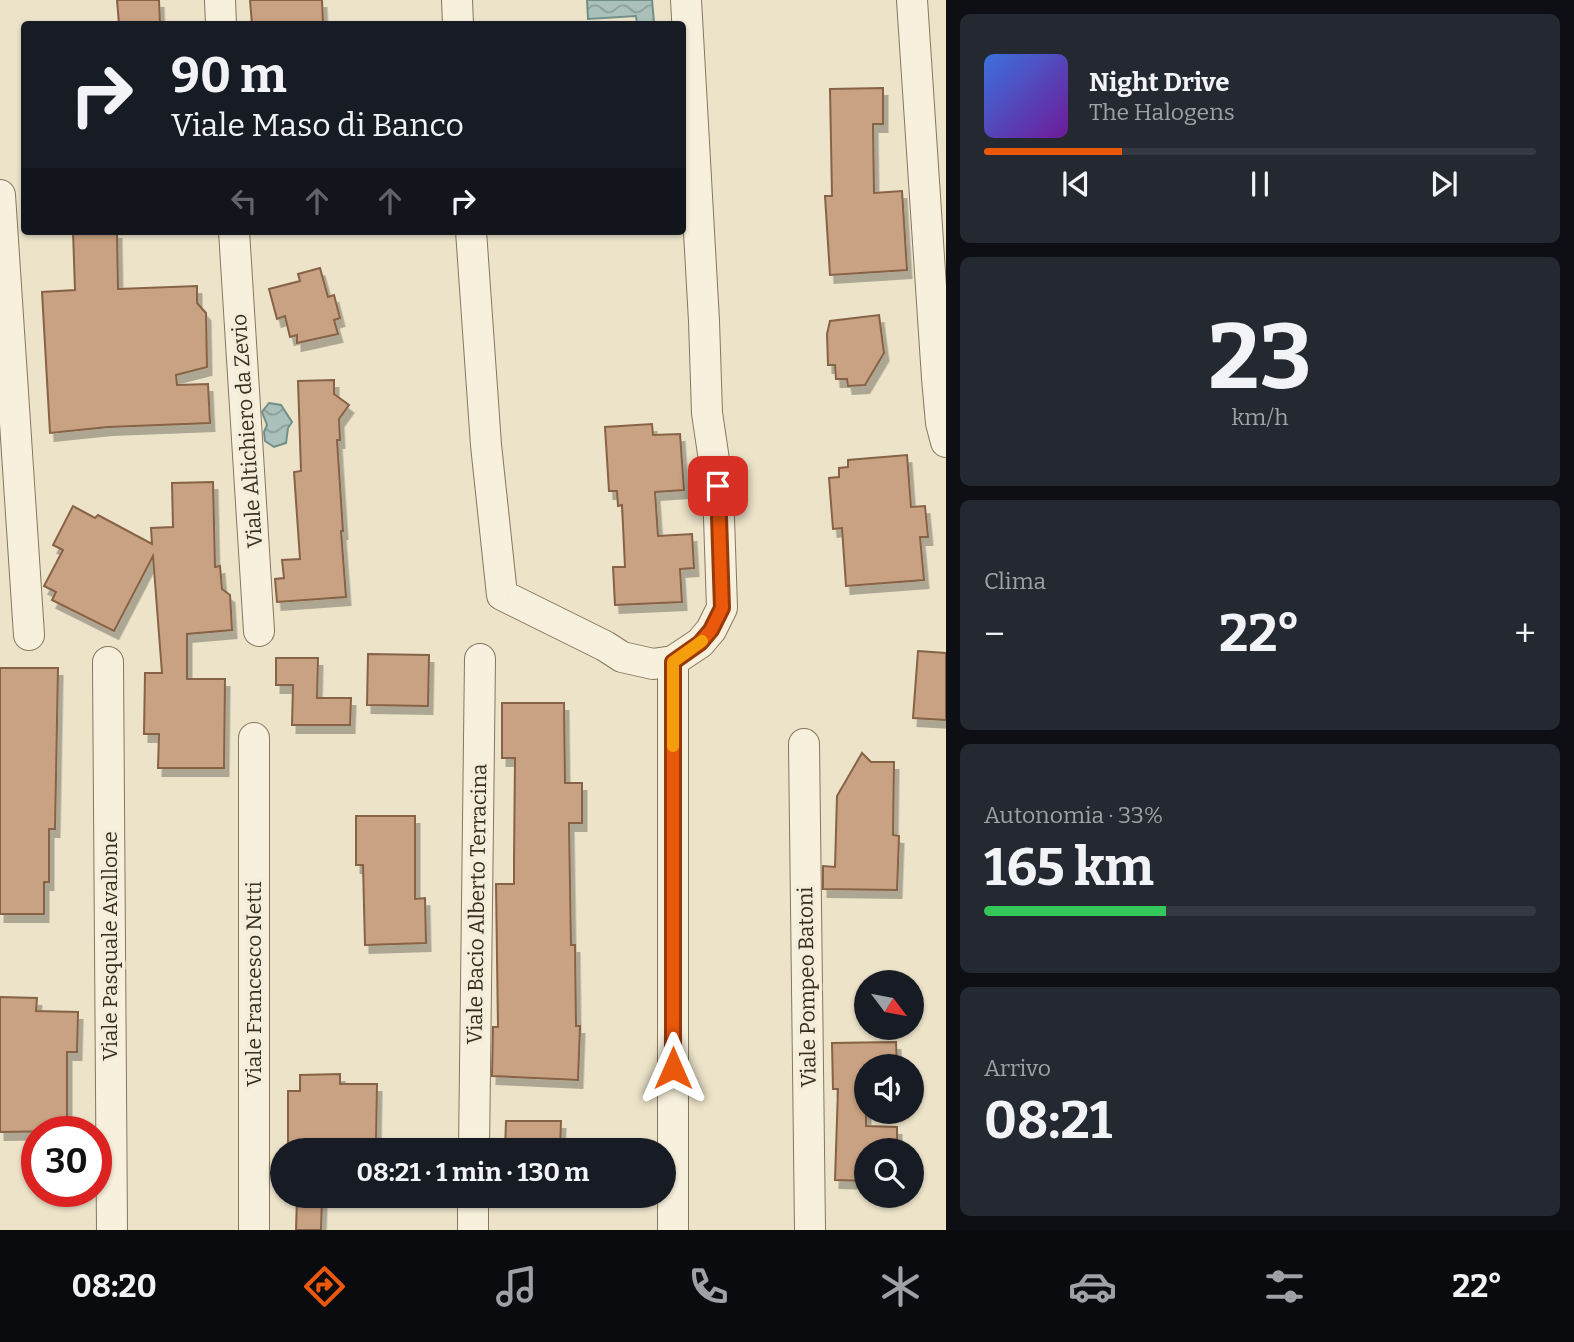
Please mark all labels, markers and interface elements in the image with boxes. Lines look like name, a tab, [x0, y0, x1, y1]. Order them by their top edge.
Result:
text: 90 m	[171, 46, 287, 105]
icon: right	[56, 49, 147, 140]
text: Night Drive	[1089, 67, 1230, 98]
text: The Halogens	[1089, 98, 1235, 126]
text: Viale Maso di Banco	[171, 106, 464, 144]
icon: previous	[1057, 165, 1095, 203]
icon: pause	[1241, 165, 1279, 203]
icon: next	[1425, 165, 1463, 203]
icon: left	[225, 182, 263, 220]
icon: ahead	[298, 182, 336, 220]
icon: ahead	[371, 182, 409, 220]
icon: right	[444, 182, 482, 220]
text: 23	[1208, 303, 1312, 412]
street label: Viale Altichiero da Zevio	[226, 313, 268, 549]
text: km/h	[1232, 403, 1288, 431]
pin	[688, 456, 748, 516]
icon: arrive	[699, 467, 737, 505]
text: Clima	[984, 567, 1046, 595]
text: 22°	[1219, 602, 1300, 665]
text: −	[984, 611, 1005, 657]
text: +	[1514, 611, 1536, 657]
street label: Viale Bacio Alberto Terracina	[462, 763, 492, 1045]
text: Autonomia · 33%	[984, 801, 1163, 829]
street label: Viale Pasquale Avallone	[97, 831, 123, 1061]
text: 165 km	[984, 836, 1154, 899]
street label: Viale Francesco Netti	[241, 881, 267, 1087]
street label: Viale Pompeo Batoni	[792, 886, 822, 1088]
north arrow	[854, 970, 924, 1040]
map controls	[854, 970, 924, 1208]
position arrow	[636, 1031, 710, 1105]
button: sound	[854, 1054, 924, 1124]
text: Arrivo	[984, 1054, 1051, 1082]
text: 08:21	[984, 1089, 1112, 1152]
speed limit sign: 30	[21, 1116, 112, 1207]
button: search	[854, 1138, 924, 1208]
text: 08:21 · 1 min · 130 m	[357, 1157, 589, 1188]
icon: directions	[300, 1262, 349, 1311]
icon: music	[492, 1262, 541, 1311]
icon: phone	[684, 1262, 733, 1311]
icon: climate	[876, 1262, 925, 1311]
icon: car	[1068, 1262, 1117, 1311]
icon: filters	[1260, 1262, 1309, 1311]
text: 08:20	[72, 1267, 157, 1305]
text: 22°	[1452, 1267, 1502, 1305]

